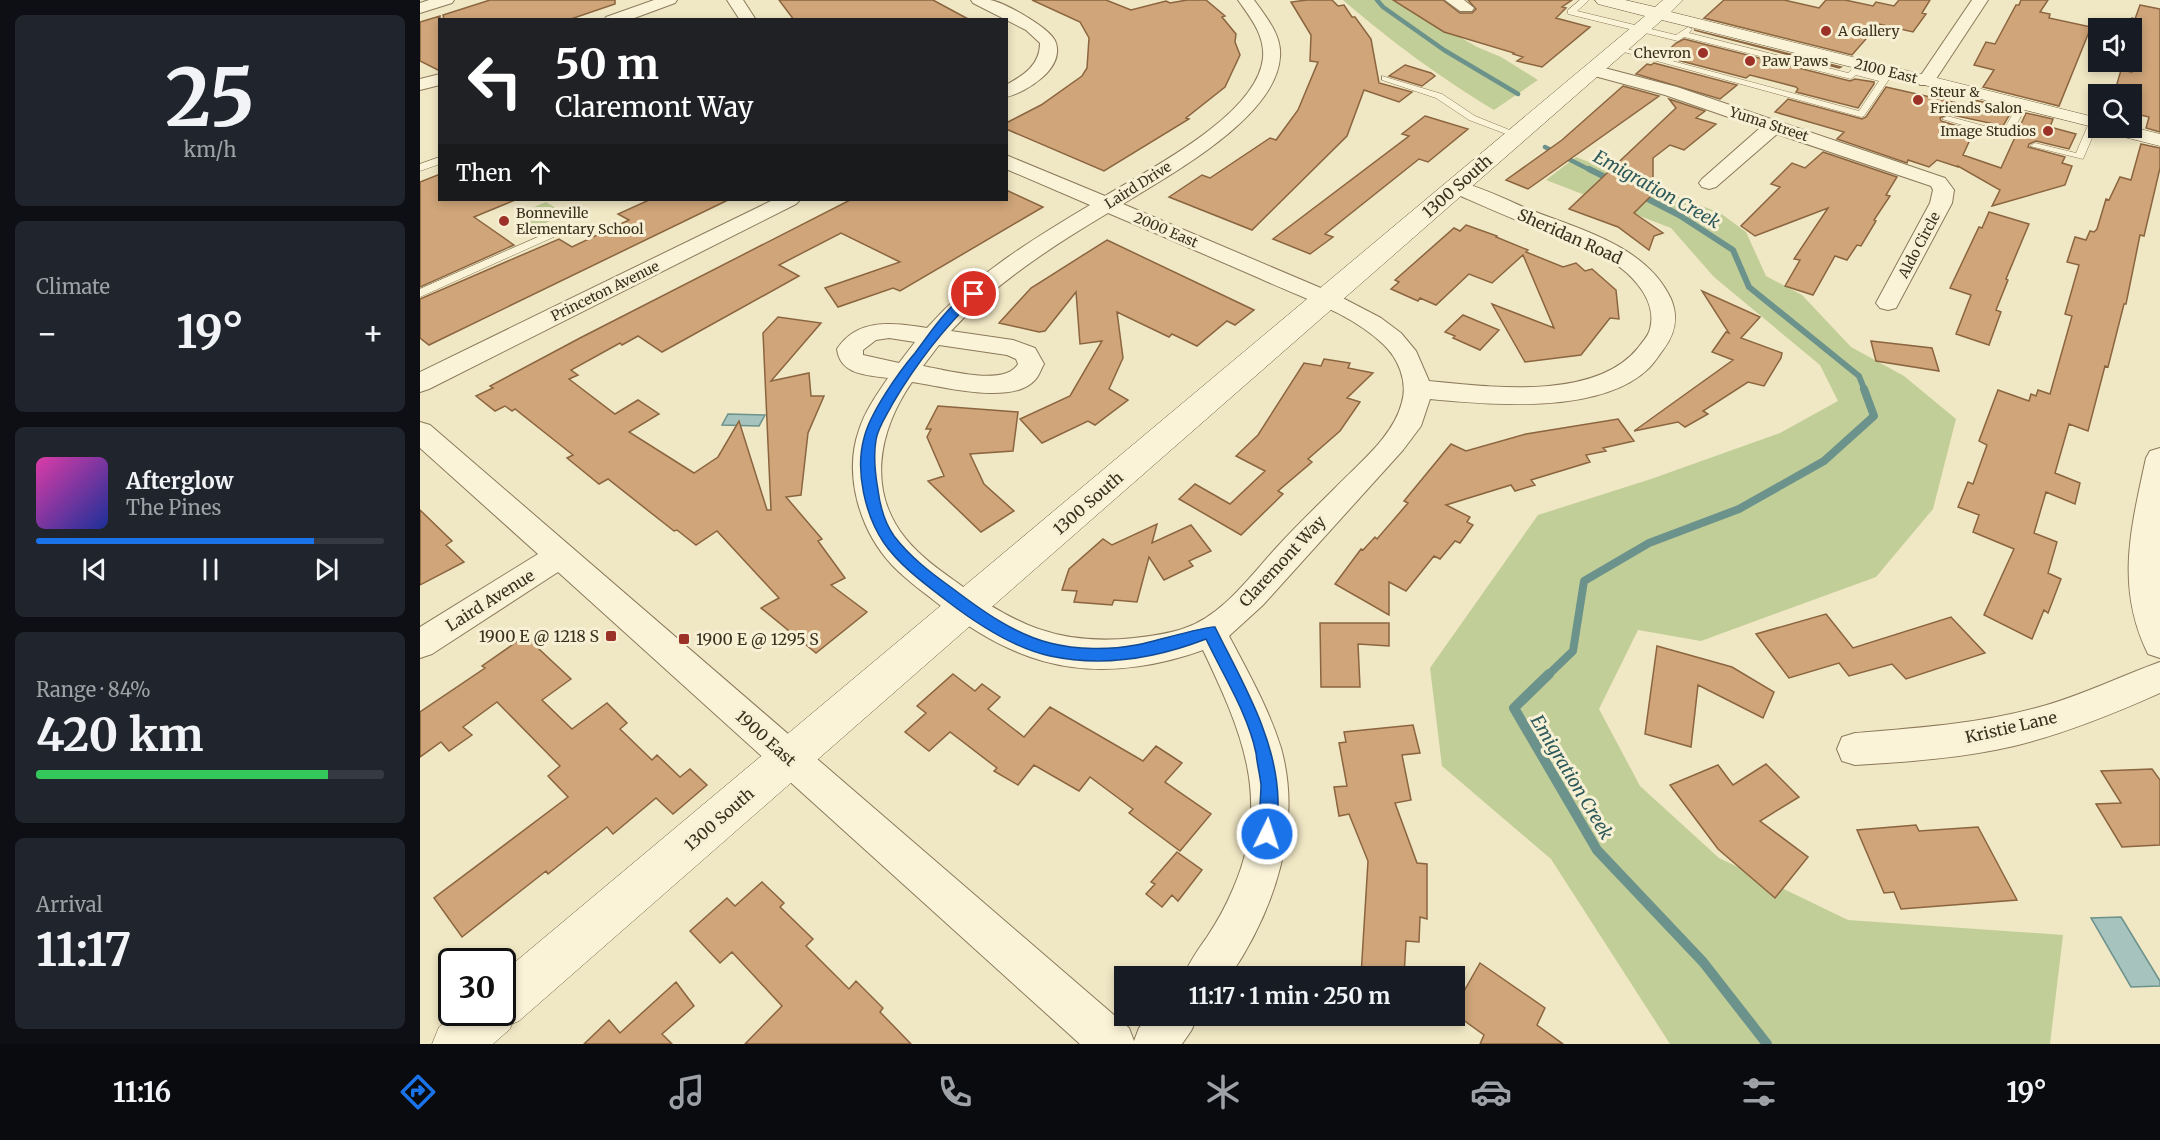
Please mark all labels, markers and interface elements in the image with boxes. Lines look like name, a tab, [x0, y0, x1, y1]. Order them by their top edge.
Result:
map controls	[2088, 18, 2142, 138]
button: sound	[2088, 18, 2142, 72]
place label: A Gallery	[1837, 22, 1900, 40]
marker: A Gallery	[1819, 24, 1833, 38]
text: 50 m	[555, 38, 659, 90]
icon: left	[456, 42, 534, 120]
place label: Chevron	[1634, 44, 1691, 62]
marker: Chevron	[1696, 46, 1710, 60]
text: 25	[165, 49, 255, 147]
place label: Paw Paws	[1762, 52, 1828, 70]
marker: Paw Paws	[1743, 54, 1757, 68]
street label: 2100 East	[1853, 54, 1920, 88]
place label: Steur & Friends Salon	[1930, 83, 2022, 117]
button: search	[2088, 84, 2142, 138]
text: Claremont Way	[555, 90, 753, 124]
marker: Steur & Friends Salon	[1911, 93, 1925, 107]
street label: Yuma Street	[1726, 102, 1811, 145]
place label: Image Studios	[1940, 122, 2036, 140]
marker: Image Studios	[2041, 124, 2055, 138]
text: km/h	[184, 137, 236, 162]
water label: Emigration Creek	[1590, 145, 1725, 233]
street label: 1300 South	[1418, 150, 1496, 222]
icon: ahead	[524, 156, 557, 189]
street label: Laird Drive	[1101, 157, 1175, 213]
text: Then	[456, 159, 512, 187]
place label: Bonneville Elementary School	[516, 204, 644, 238]
street label: Sheridan Road	[1515, 204, 1626, 268]
street label: 2000 East	[1131, 208, 1201, 252]
street label: Aldo Circle	[1894, 209, 1944, 282]
marker: Bonneville Elementary School	[497, 214, 511, 228]
street label: Princeton Avenue	[548, 257, 662, 325]
pin	[948, 268, 999, 319]
text: Climate	[36, 274, 110, 299]
icon: arrive	[957, 277, 990, 310]
text: 19°	[176, 304, 244, 360]
text: −	[36, 313, 58, 354]
text: +	[362, 313, 384, 354]
text: Afterglow	[126, 467, 233, 495]
street label: 1300 South	[1049, 467, 1127, 539]
text: The Pines	[126, 495, 221, 520]
street label: Claremont Way	[1235, 511, 1330, 611]
icon: previous	[78, 553, 111, 586]
icon: pause	[194, 553, 227, 586]
icon: next	[310, 553, 343, 586]
street label: Laird Avenue	[442, 565, 538, 635]
place label: 1900 E @ 1218 S	[479, 626, 599, 646]
marker: 1900 E @ 1218 S	[604, 629, 618, 643]
place label: 1900 E @ 1295 S	[696, 629, 819, 649]
marker: 1900 E @ 1295 S	[677, 632, 691, 646]
text: Range · 84%	[36, 677, 151, 702]
street label: 1900 East	[732, 706, 801, 771]
text: 420 km	[36, 707, 203, 763]
street label: Kristie Lane	[1963, 707, 2059, 747]
water label: Emigration Creek	[1526, 710, 1618, 844]
street label: 1300 South	[680, 783, 758, 855]
position arrow	[1235, 802, 1299, 866]
text: Arrival	[36, 892, 103, 917]
text: 11:17	[36, 922, 131, 978]
speed limit sign: 30	[438, 948, 516, 1026]
text: 11:17 · 1 min · 250 m	[1189, 982, 1390, 1010]
icon: directions	[397, 1071, 439, 1113]
icon: music	[666, 1071, 708, 1113]
icon: phone	[934, 1071, 976, 1113]
icon: climate	[1202, 1071, 1244, 1113]
icon: car	[1470, 1071, 1512, 1113]
icon: filters	[1738, 1071, 1780, 1113]
text: 11:16	[113, 1075, 171, 1109]
text: 19°	[2006, 1075, 2047, 1109]

